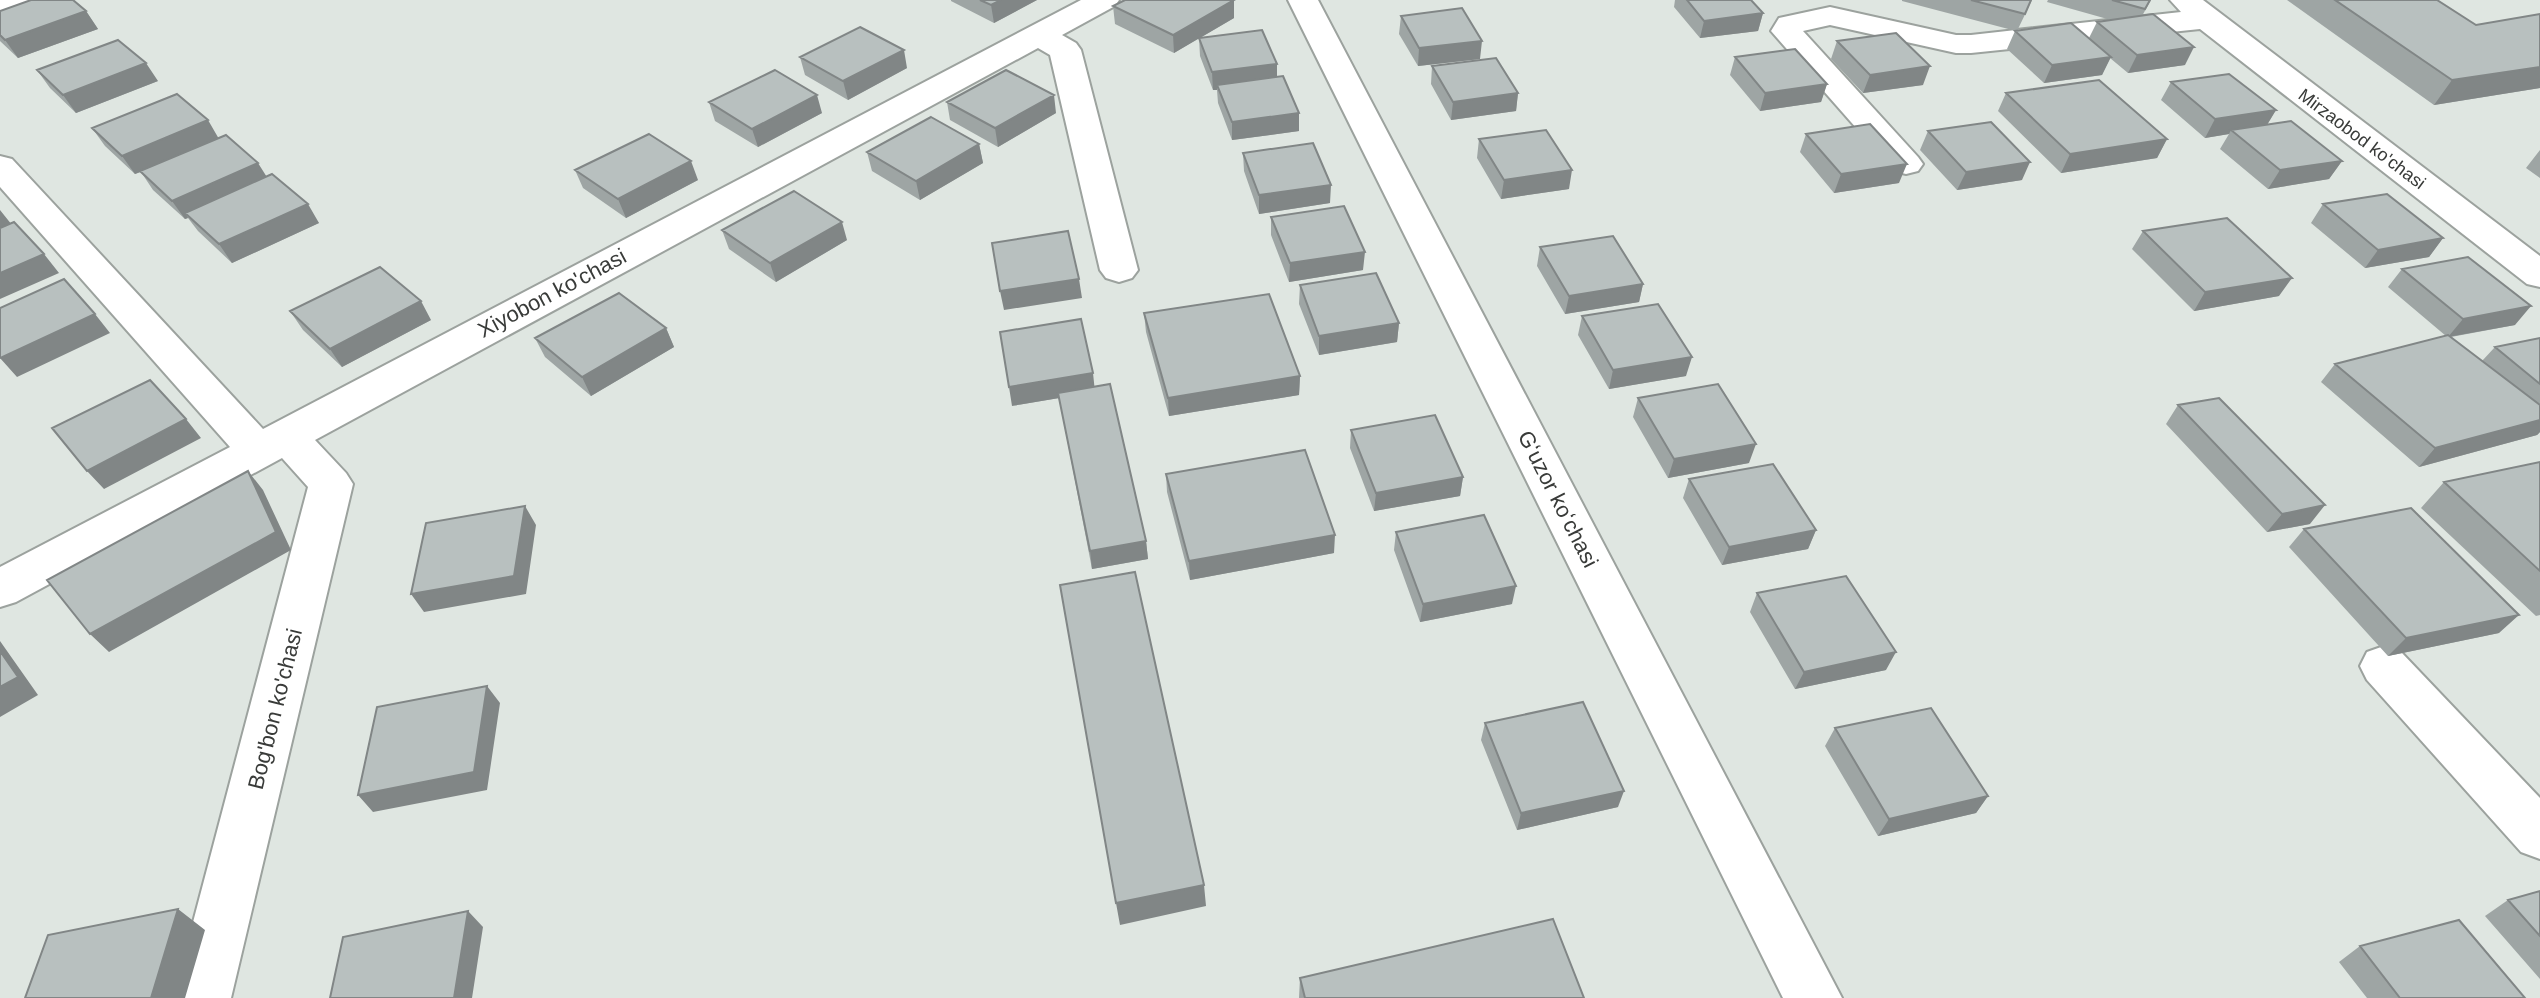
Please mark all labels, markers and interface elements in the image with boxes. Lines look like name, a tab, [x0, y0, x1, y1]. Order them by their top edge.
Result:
street label: Mirzaobod ko'chasi	[2295, 85, 2429, 193]
street label: Xiyobon ko'chasi	[474, 243, 630, 343]
street label: Gʻuzor koʻchasi	[1513, 426, 1603, 572]
street label: Bog'bon ko'chasi	[243, 626, 307, 792]

